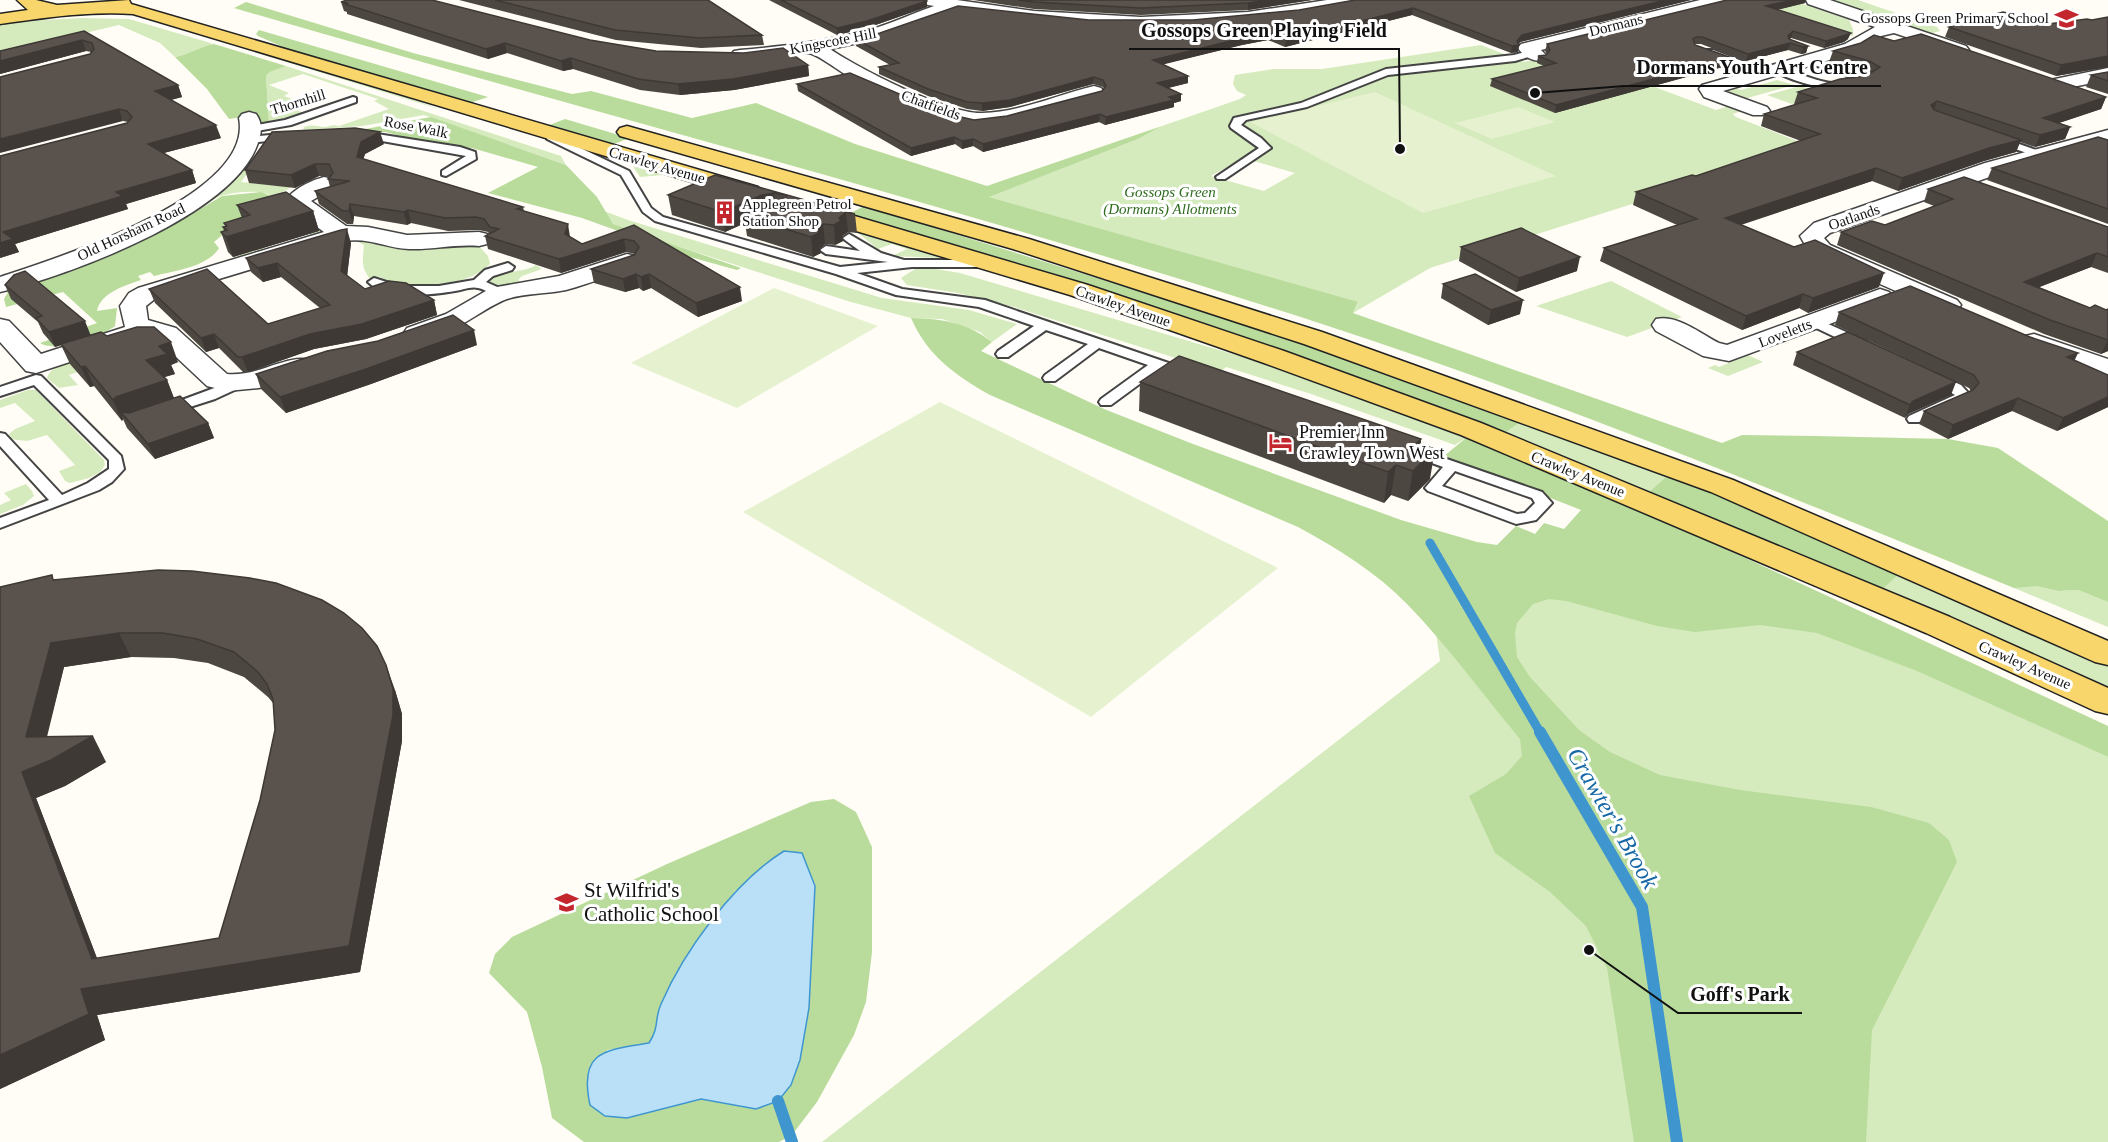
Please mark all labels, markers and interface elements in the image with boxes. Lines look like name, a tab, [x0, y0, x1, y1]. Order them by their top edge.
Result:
school or university icon: Gossops Green Primary School	[2054, 5, 2080, 31]
place label: Gossops Green Primary School	[1860, 10, 2049, 26]
callout: Gossops Green Playing Field	[1129, 11, 1399, 49]
street label: Dormans	[1587, 11, 1645, 39]
text: Gossops Green Playing Field	[1141, 19, 1387, 42]
street label: Kingscote Hill	[788, 25, 878, 57]
callout: Dormans Youth Art Centre	[1624, 48, 1881, 86]
text: Dormans Youth Art Centre	[1636, 56, 1868, 78]
street label: Thornhill	[269, 86, 327, 118]
street label: Chatfields	[899, 87, 963, 123]
street label: Rose Walk	[383, 113, 450, 141]
street label: Crawley Avenue	[607, 144, 707, 186]
park label: Gossops Green (Dormans) Allotments	[1103, 184, 1237, 218]
place label: Applegreen Petrol Station Shop	[742, 196, 852, 229]
street label: Old Horsham Road	[75, 200, 188, 264]
building icon: Applegreen Petrol Station Shop	[711, 200, 737, 226]
street label: Oatlands	[1826, 201, 1882, 233]
street label: Crawley Avenue	[1073, 282, 1173, 330]
street label: Loveletts	[1756, 315, 1814, 350]
place label: Premier Inn Crawley Town West	[1299, 422, 1445, 463]
hotel icon: Premier Inn Crawley Town West	[1268, 429, 1294, 455]
street label: Crawley Avenue	[1529, 448, 1627, 500]
street label: Crawley Avenue	[1976, 638, 2074, 693]
water label: Crawter's Brook	[1562, 743, 1664, 893]
place label: St Wilfrid's Catholic School	[584, 878, 719, 926]
school or university icon: St Wilfrid's Catholic School	[553, 889, 579, 915]
callout: Goff's Park	[1678, 975, 1802, 1013]
text: Goff's Park	[1690, 983, 1791, 1005]

